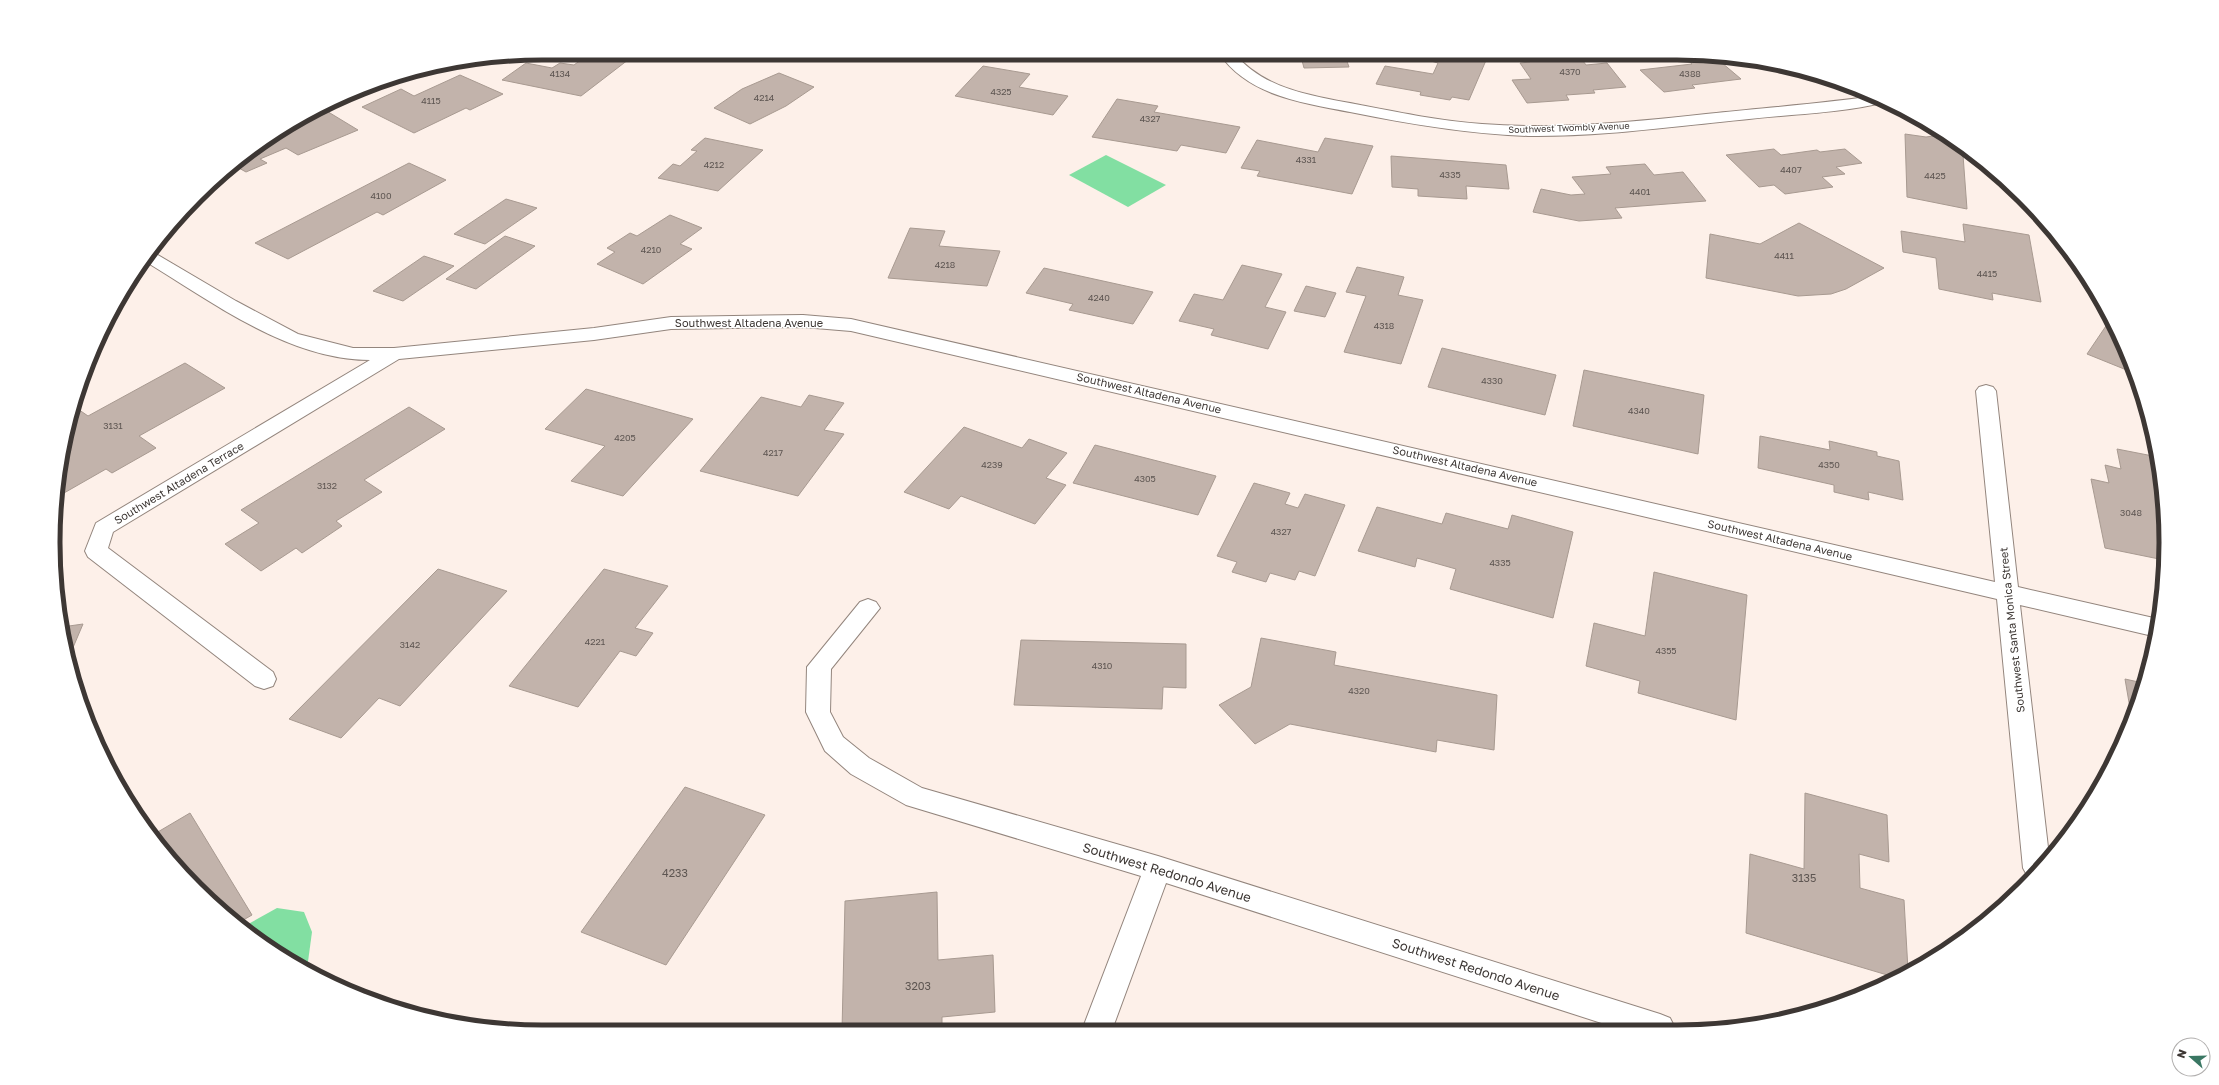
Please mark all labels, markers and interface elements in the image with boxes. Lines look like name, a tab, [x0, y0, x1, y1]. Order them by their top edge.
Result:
house number: 4370	[1559, 66, 1581, 77]
house number: 4134	[550, 68, 571, 79]
house number: 4388	[1679, 68, 1701, 79]
house number: 4325	[990, 86, 1012, 97]
house number: 4214	[754, 92, 775, 103]
house number: 4115	[421, 95, 441, 106]
house number: 4327	[1140, 113, 1161, 124]
street label: Southwest Twombly Avenue	[1508, 120, 1630, 135]
house number: 4331	[1296, 154, 1317, 165]
house number: 4212	[704, 159, 724, 170]
house number: 4407	[1780, 164, 1802, 175]
house number: 4335	[1439, 169, 1461, 180]
house number: 4425	[1924, 170, 1946, 181]
house number: 4401	[1630, 186, 1651, 197]
house number: 4100	[370, 190, 392, 201]
house number: 4210	[641, 244, 662, 255]
house number: 4411	[1774, 250, 1794, 261]
house number: 4218	[935, 259, 955, 270]
house number: 4415	[1977, 268, 1997, 279]
house number: 4240	[1088, 292, 1110, 303]
street label: Southwest Altadena Avenue	[675, 316, 823, 329]
house number: 4318	[1374, 320, 1394, 331]
street label: Southwest Altadena Avenue	[1075, 370, 1223, 416]
house number: 4330	[1481, 375, 1503, 386]
house number: 4340	[1628, 405, 1650, 416]
house number: 3131	[103, 420, 123, 431]
house number: 4205	[614, 432, 636, 443]
street label: Southwest Altadena Terrace	[112, 439, 246, 526]
street label: Southwest Altadena Avenue	[1391, 443, 1539, 489]
house number: 4217	[763, 447, 783, 458]
house number: 4239	[981, 459, 1003, 470]
house number: 4350	[1818, 459, 1840, 470]
house number: 4305	[1134, 473, 1156, 484]
house number: 3132	[317, 480, 337, 491]
house number: 3048	[2120, 507, 2142, 518]
street label: Southwest Altadena Avenue	[1706, 517, 1854, 563]
house number: 4327	[1271, 526, 1292, 537]
street label: Southwest Santa Monica Street	[1996, 547, 2027, 713]
house number: 4335	[1489, 557, 1511, 568]
house number: 4221	[585, 636, 606, 647]
house number: 3142	[400, 639, 420, 650]
house number: 4355	[1655, 645, 1677, 656]
house number: 4310	[1092, 660, 1113, 671]
house number: 4320	[1348, 685, 1370, 696]
street label: Southwest Redondo Avenue	[1081, 839, 1253, 905]
house number: 4233	[662, 866, 688, 879]
house number: 3135	[1792, 871, 1816, 884]
street label: Southwest Redondo Avenue	[1390, 934, 1562, 1004]
house number: 3203	[905, 979, 931, 992]
north arrow	[2171, 1037, 2211, 1077]
text: N	[2174, 1047, 2189, 1060]

